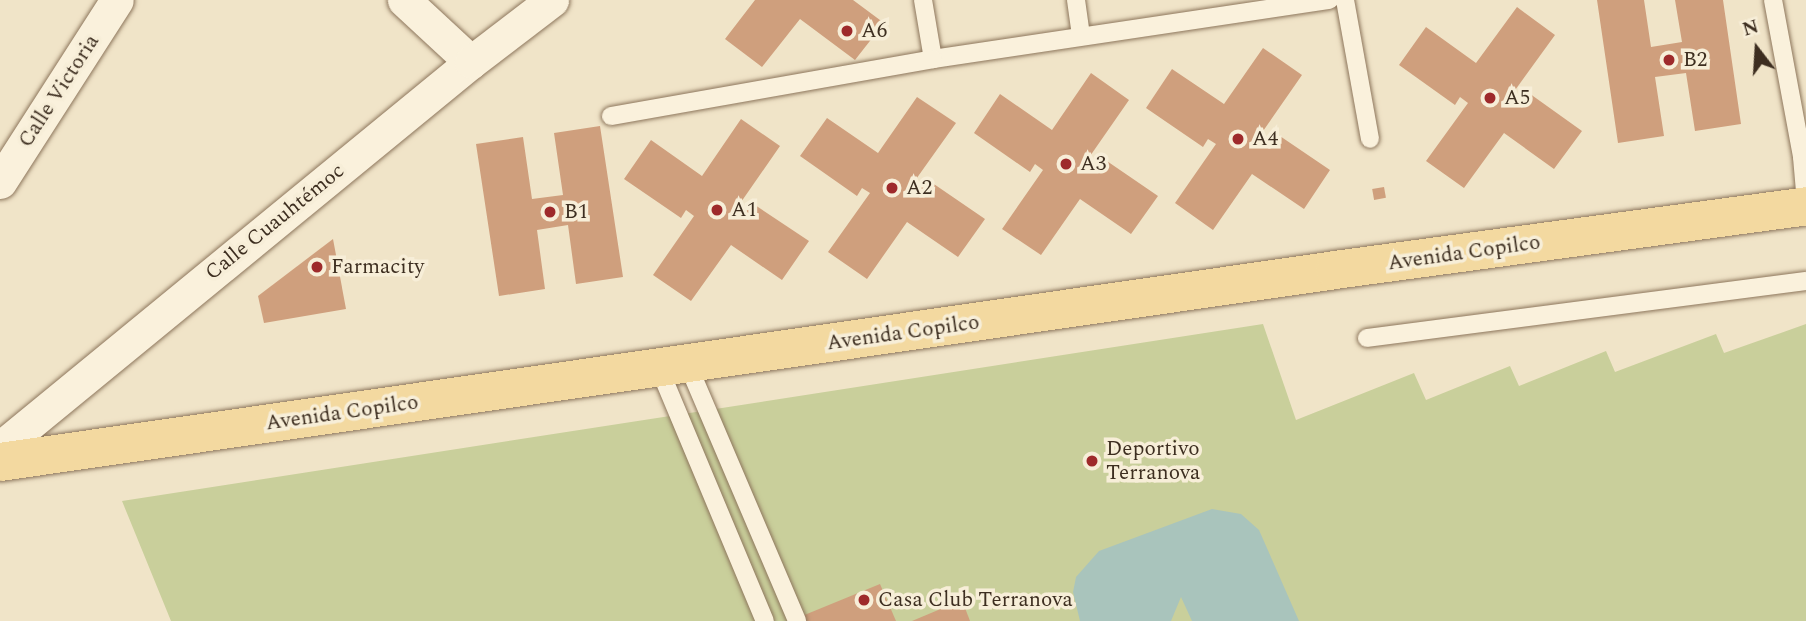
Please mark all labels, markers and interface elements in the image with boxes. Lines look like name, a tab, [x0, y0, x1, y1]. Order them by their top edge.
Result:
text: N	[1739, 12, 1762, 45]
north arrow	[1722, 14, 1792, 84]
place label: A6	[861, 18, 887, 44]
marker: A6	[839, 23, 855, 39]
street label: Calle Victoria	[13, 30, 105, 152]
place label: B2	[1683, 47, 1707, 73]
marker: B2	[1661, 52, 1677, 68]
place label: A5	[1504, 85, 1530, 111]
marker: A5	[1482, 90, 1498, 106]
place label: A4	[1252, 126, 1278, 152]
marker: A4	[1230, 131, 1246, 147]
place label: A3	[1080, 151, 1106, 177]
marker: A3	[1058, 156, 1074, 172]
street label: Calle Cuauhtémoc	[200, 158, 350, 286]
place label: A2	[906, 175, 932, 201]
marker: A2	[884, 180, 900, 196]
place label: A1	[731, 197, 757, 223]
place label: B1	[564, 199, 588, 225]
marker: A1	[709, 202, 725, 218]
marker: B1	[542, 204, 558, 220]
street label: Avenida Copilco	[1386, 230, 1542, 276]
place label: Farmacity	[331, 254, 424, 280]
marker: Farmacity	[309, 259, 325, 275]
street label: Avenida Copilco	[825, 310, 981, 356]
street label: Avenida Copilco	[264, 390, 420, 436]
place label: Deportivo Terranova	[1106, 436, 1200, 486]
marker: Deportivo Terranova	[1084, 453, 1100, 469]
place label: Casa Club Terranova	[878, 587, 1073, 613]
marker: Casa Club Terranova	[856, 592, 872, 608]

